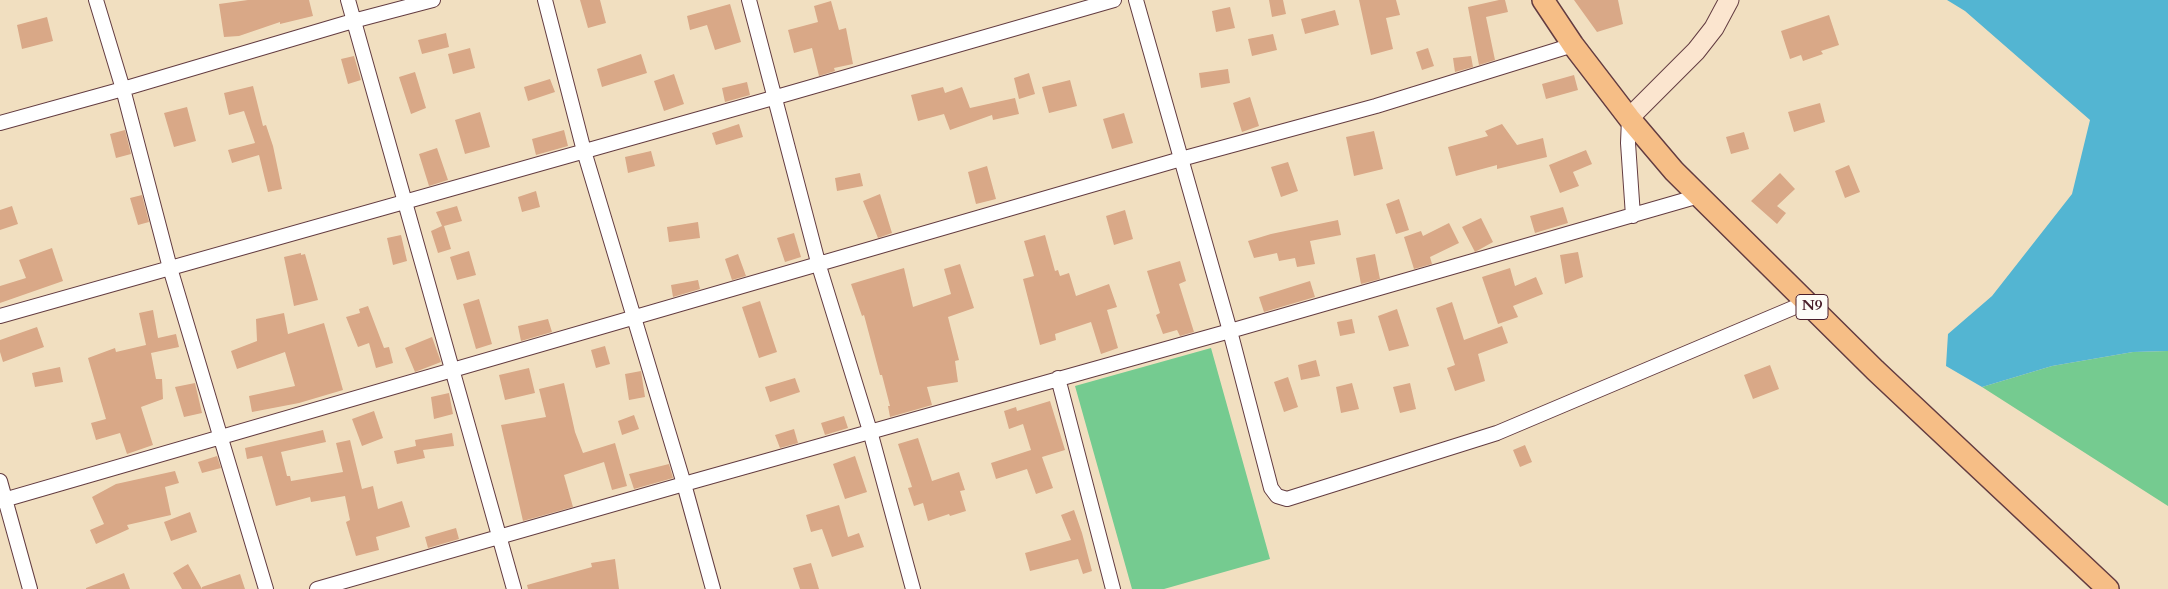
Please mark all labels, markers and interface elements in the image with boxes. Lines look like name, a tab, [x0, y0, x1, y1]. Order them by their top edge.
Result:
road number: N9	[1796, 294, 1828, 320]

